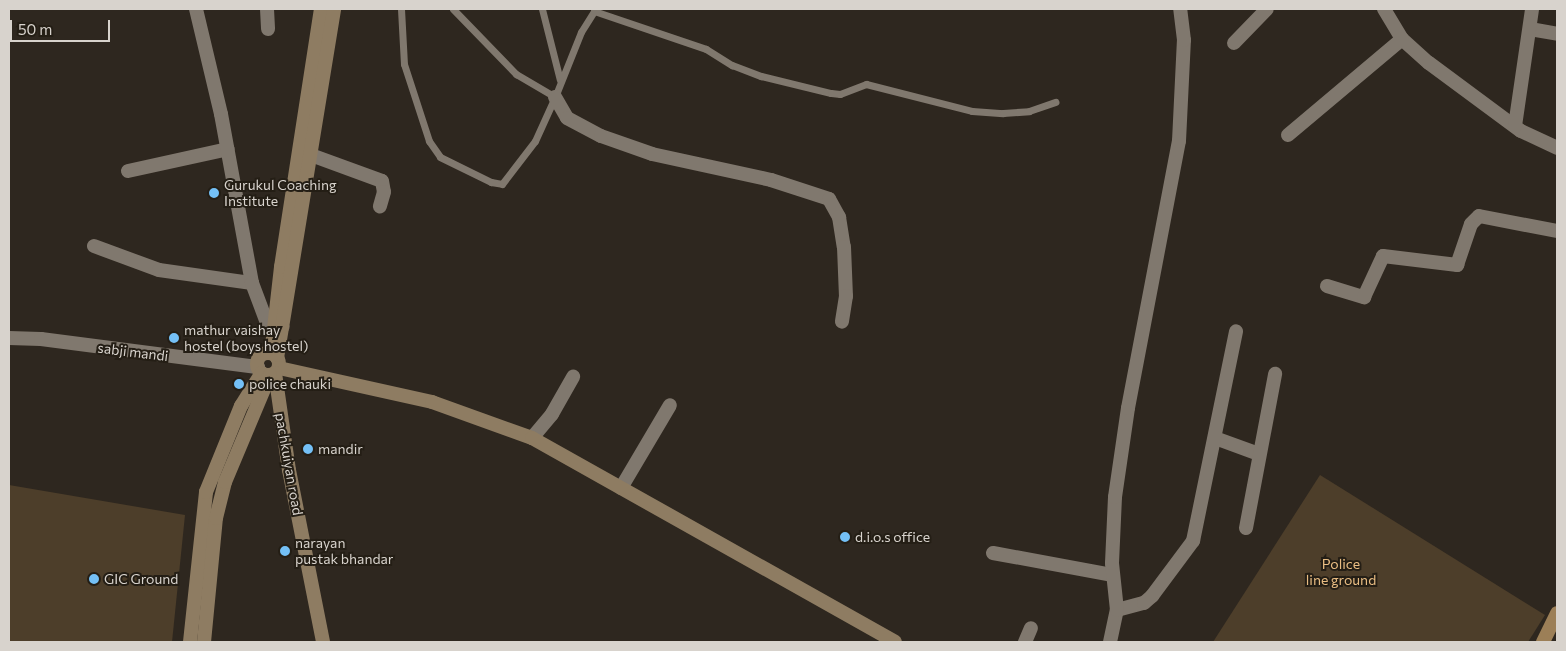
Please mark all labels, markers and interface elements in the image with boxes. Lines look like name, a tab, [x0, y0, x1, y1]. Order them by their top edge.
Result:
scale bar	[12, 10, 112, 42]
text: 50 m	[18, 20, 52, 38]
place label: Gurukul Coaching Institute	[224, 177, 337, 210]
marker: Gurukul Coaching Institute	[208, 187, 220, 199]
place label: mathur vaishay hostel (boys hostel)	[184, 322, 308, 354]
marker: mathur vaishay hostel (boys hostel)	[168, 332, 180, 344]
street label: sabji mandi	[97, 339, 169, 365]
place label: police chauki	[249, 376, 331, 392]
marker: police chauki	[233, 378, 245, 390]
street label: pachkuiyan road	[272, 411, 306, 517]
place label: mandir	[318, 441, 363, 457]
marker: mandir	[302, 443, 314, 455]
place label: d.i.o.s office	[855, 529, 930, 545]
marker: d.i.o.s office	[839, 531, 851, 543]
place label: narayan pustak bhandar	[295, 535, 393, 568]
marker: narayan pustak bhandar	[279, 545, 291, 557]
park label: Police line ground	[1306, 556, 1376, 588]
place label: GIC Ground	[104, 571, 178, 587]
marker: GIC Ground	[88, 573, 100, 585]

